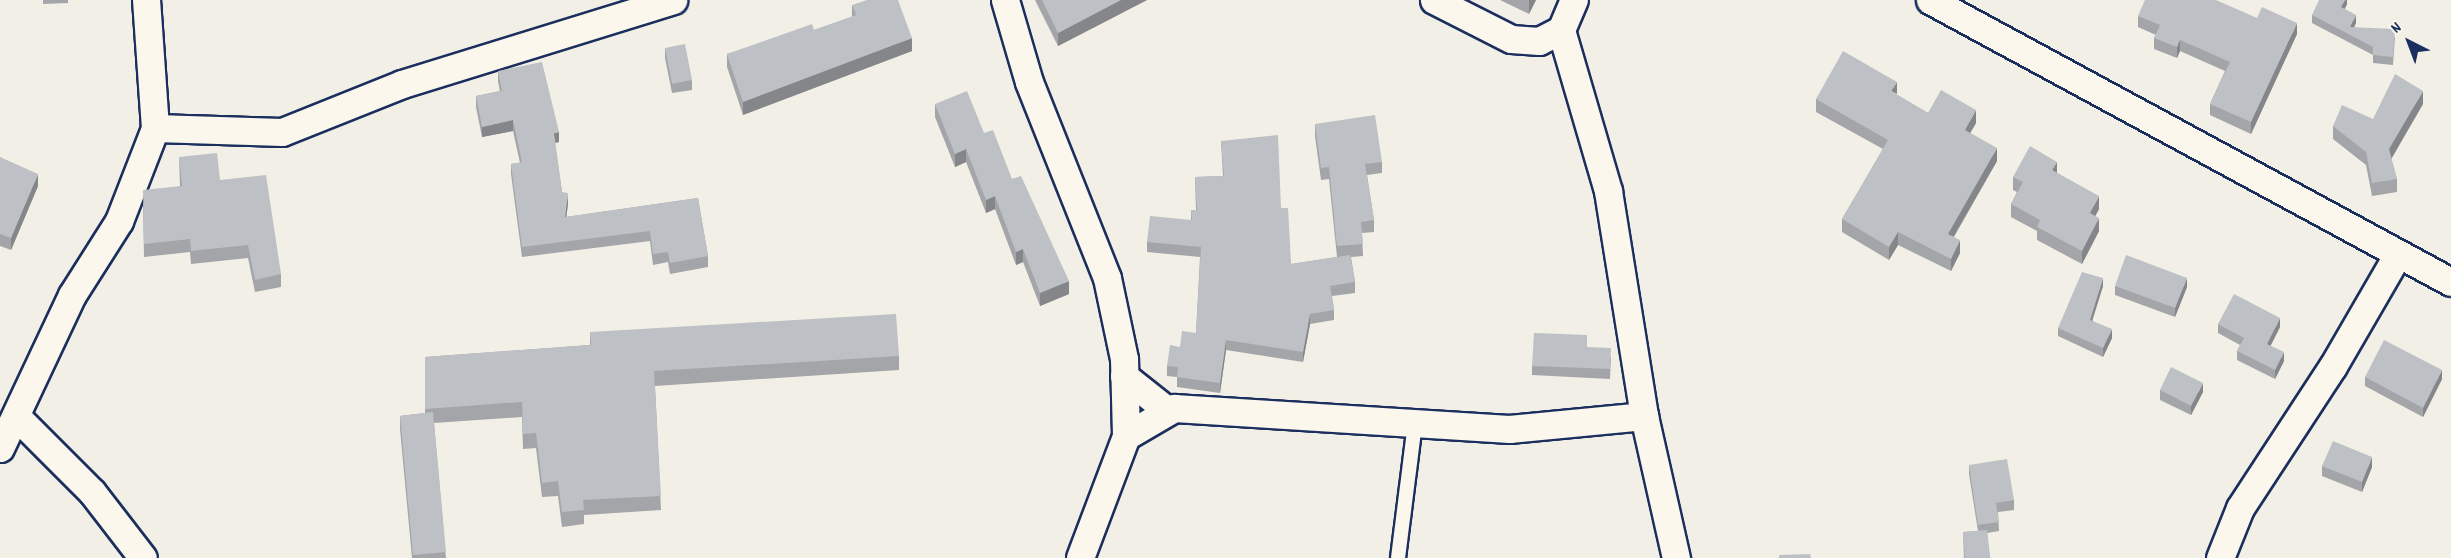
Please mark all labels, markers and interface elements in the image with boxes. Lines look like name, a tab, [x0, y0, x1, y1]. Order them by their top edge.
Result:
north arrow	[2379, 12, 2439, 72]
text: N	[2386, 17, 2407, 39]

